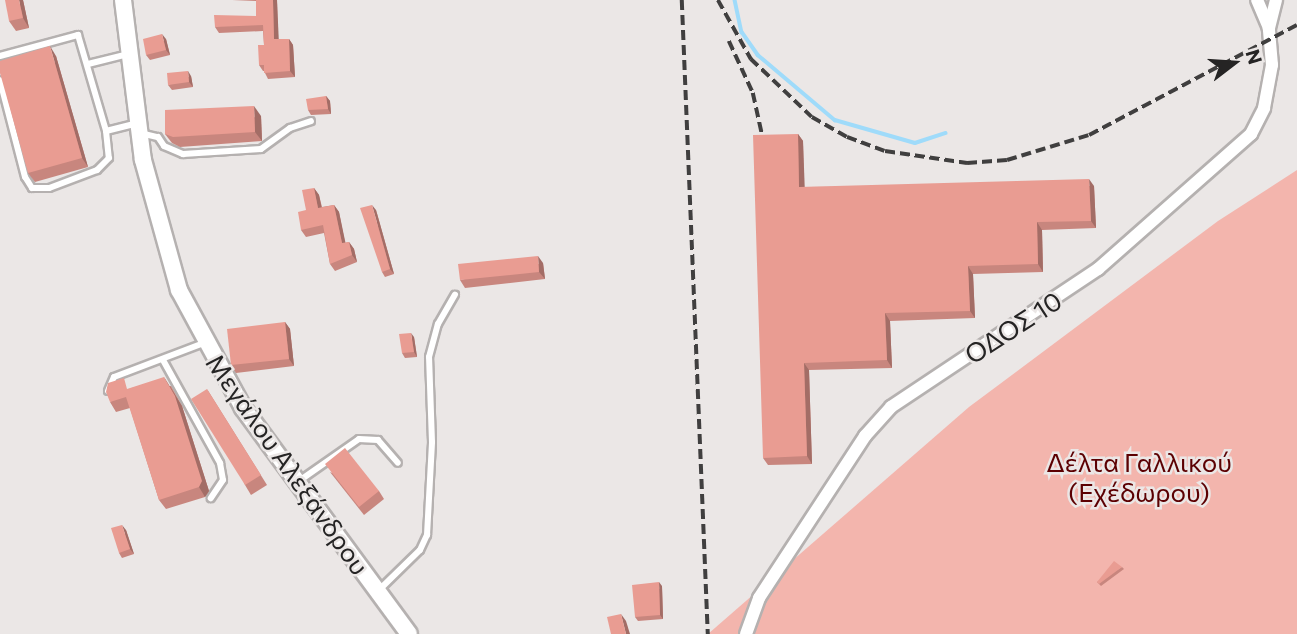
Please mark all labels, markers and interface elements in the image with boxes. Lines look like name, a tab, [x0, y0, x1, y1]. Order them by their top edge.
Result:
north arrow	[1199, 28, 1269, 98]
text: N	[1241, 47, 1268, 67]
street label: ΟΔΟΣ 10	[959, 284, 1067, 370]
street label: Μεγάλου Αλεξάνδρου	[200, 348, 376, 580]
park label: Δέλτα Γαλλικού (Εχέδωρου)	[1046, 446, 1232, 508]

